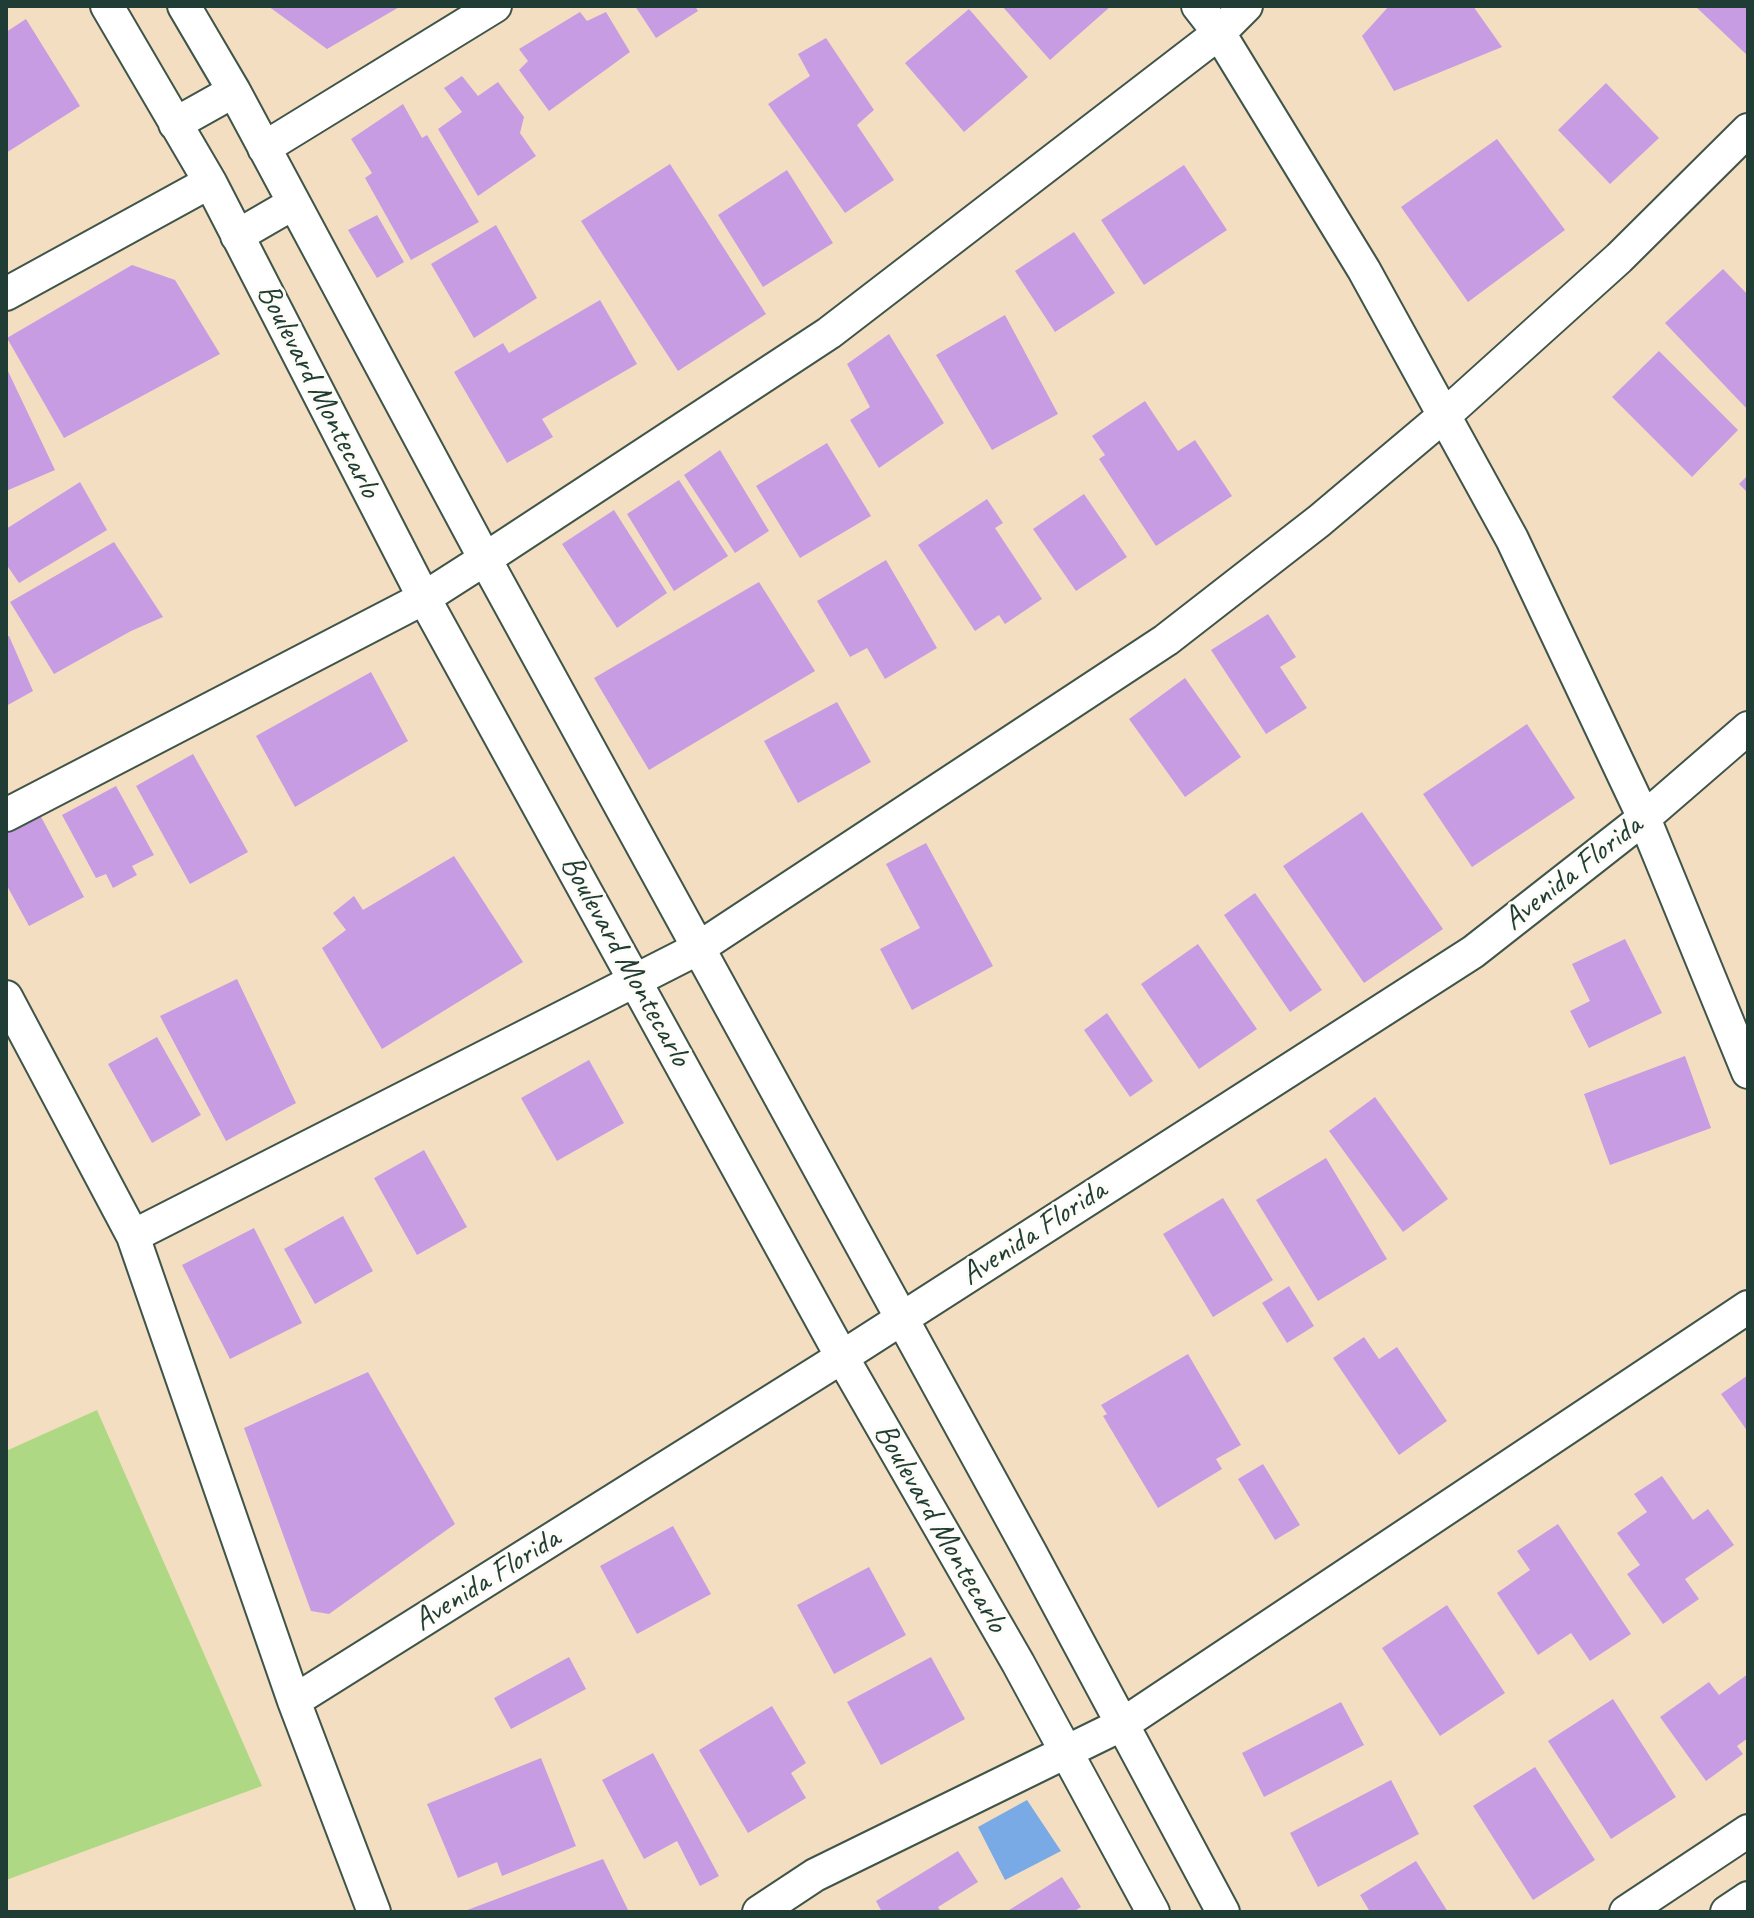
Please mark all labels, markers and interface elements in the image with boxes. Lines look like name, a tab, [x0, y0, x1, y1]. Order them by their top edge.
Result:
street label: Boulevard Montecarlo	[248, 278, 388, 504]
street label: Avenida Florida	[1496, 807, 1650, 939]
street label: Boulevard Montecarlo	[551, 849, 699, 1073]
street label: Avenida Florida	[954, 1172, 1114, 1294]
street label: Boulevard Montecarlo	[865, 1417, 1015, 1639]
street label: Avenida Florida	[407, 1520, 567, 1640]

